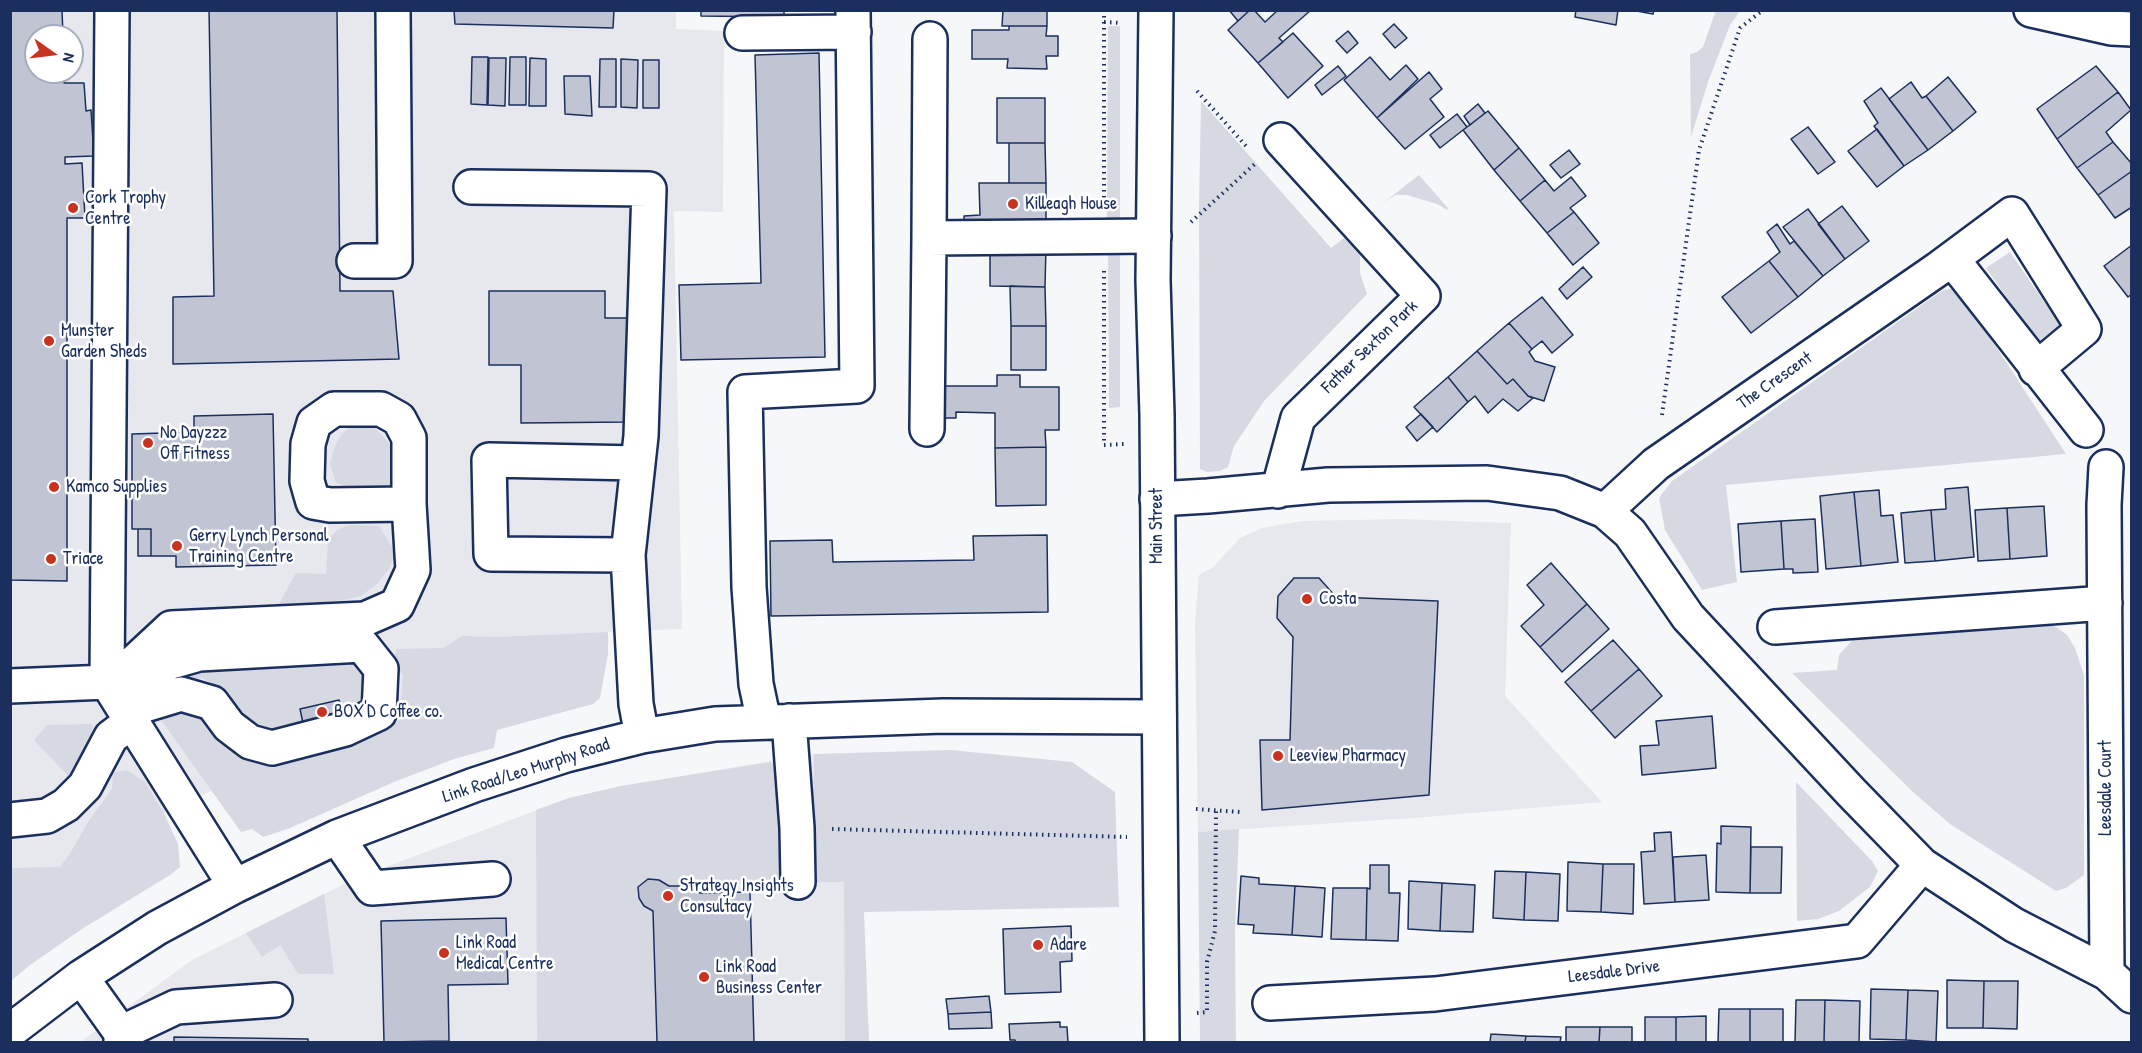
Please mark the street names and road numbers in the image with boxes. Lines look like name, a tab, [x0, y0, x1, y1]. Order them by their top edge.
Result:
street label: Father Sexton Park	[1317, 296, 1423, 398]
street label: The Crescent	[1733, 347, 1817, 415]
street label: Main Street	[1146, 488, 1168, 564]
street label: Link Road/Leo Murphy Road	[440, 734, 612, 808]
street label: Leesdale Court	[2095, 740, 2117, 836]
street label: Leesdale Drive	[1567, 956, 1661, 988]

